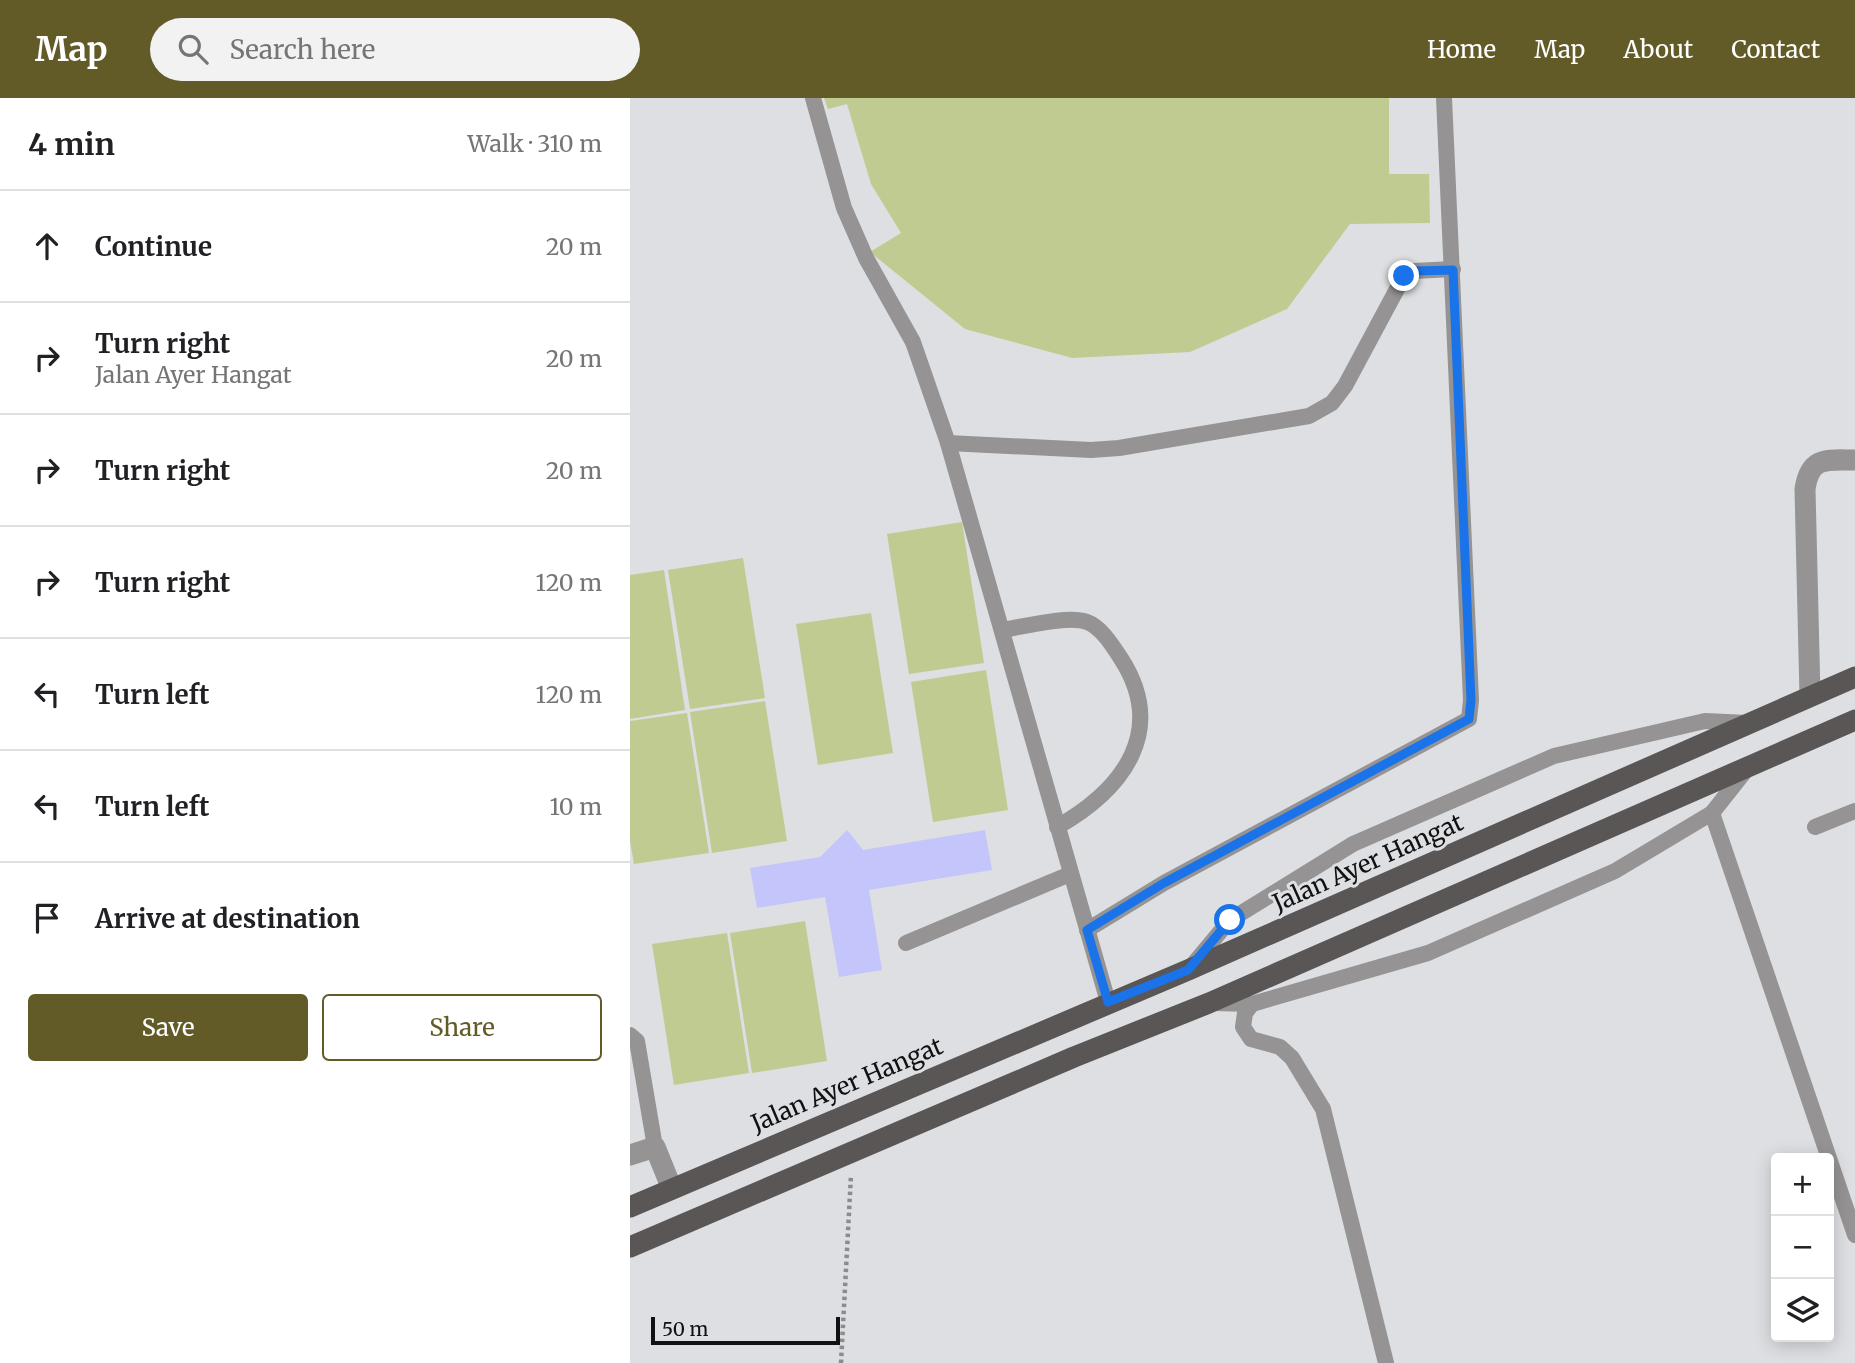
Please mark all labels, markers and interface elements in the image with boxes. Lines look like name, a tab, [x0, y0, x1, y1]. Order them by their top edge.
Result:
search box	[150, 18, 640, 81]
text: Map	[35, 29, 108, 70]
icon: search	[174, 30, 212, 68]
text: Search here	[230, 33, 375, 66]
text: Home	[1427, 34, 1496, 65]
text: Map	[1534, 34, 1585, 65]
text: About	[1623, 34, 1693, 65]
text: Contact	[1731, 34, 1820, 65]
text: 4 min	[28, 125, 115, 163]
text: Walk · 310 m	[468, 129, 602, 158]
icon: ahead	[28, 227, 66, 265]
text: Continue	[95, 230, 212, 263]
text: 20 m	[546, 232, 602, 261]
route end	[1388, 260, 1419, 291]
text: Turn right	[95, 327, 230, 360]
icon: right	[28, 339, 66, 377]
text: 20 m	[546, 344, 602, 373]
text: Jalan Ayer Hangat	[95, 360, 292, 389]
icon: right	[28, 451, 66, 489]
text: Turn right	[95, 454, 230, 487]
text: 20 m	[546, 456, 602, 485]
icon: right	[28, 563, 66, 601]
text: Turn right	[95, 566, 230, 599]
text: 120 m	[536, 568, 602, 597]
icon: left	[28, 675, 66, 713]
text: Turn left	[95, 678, 209, 711]
text: 120 m	[536, 680, 602, 709]
icon: left	[28, 787, 66, 825]
text: Turn left	[95, 790, 209, 823]
text: 10 m	[549, 792, 602, 821]
street label: Jalan Ayer Hangat	[1267, 806, 1468, 919]
icon: arrive	[28, 899, 66, 937]
text: Arrive at destination	[95, 902, 360, 935]
route start	[1214, 904, 1245, 935]
button: Save	[28, 994, 308, 1061]
button: Share	[322, 994, 602, 1061]
street label: Jalan Ayer Hangat	[745, 1030, 948, 1139]
map controls	[1771, 1153, 1834, 1342]
button: +	[1771, 1153, 1834, 1216]
button: −	[1771, 1216, 1834, 1279]
button: layers	[1771, 1279, 1834, 1342]
scale bar	[651, 1314, 840, 1346]
text: 50 m	[662, 1317, 708, 1341]

